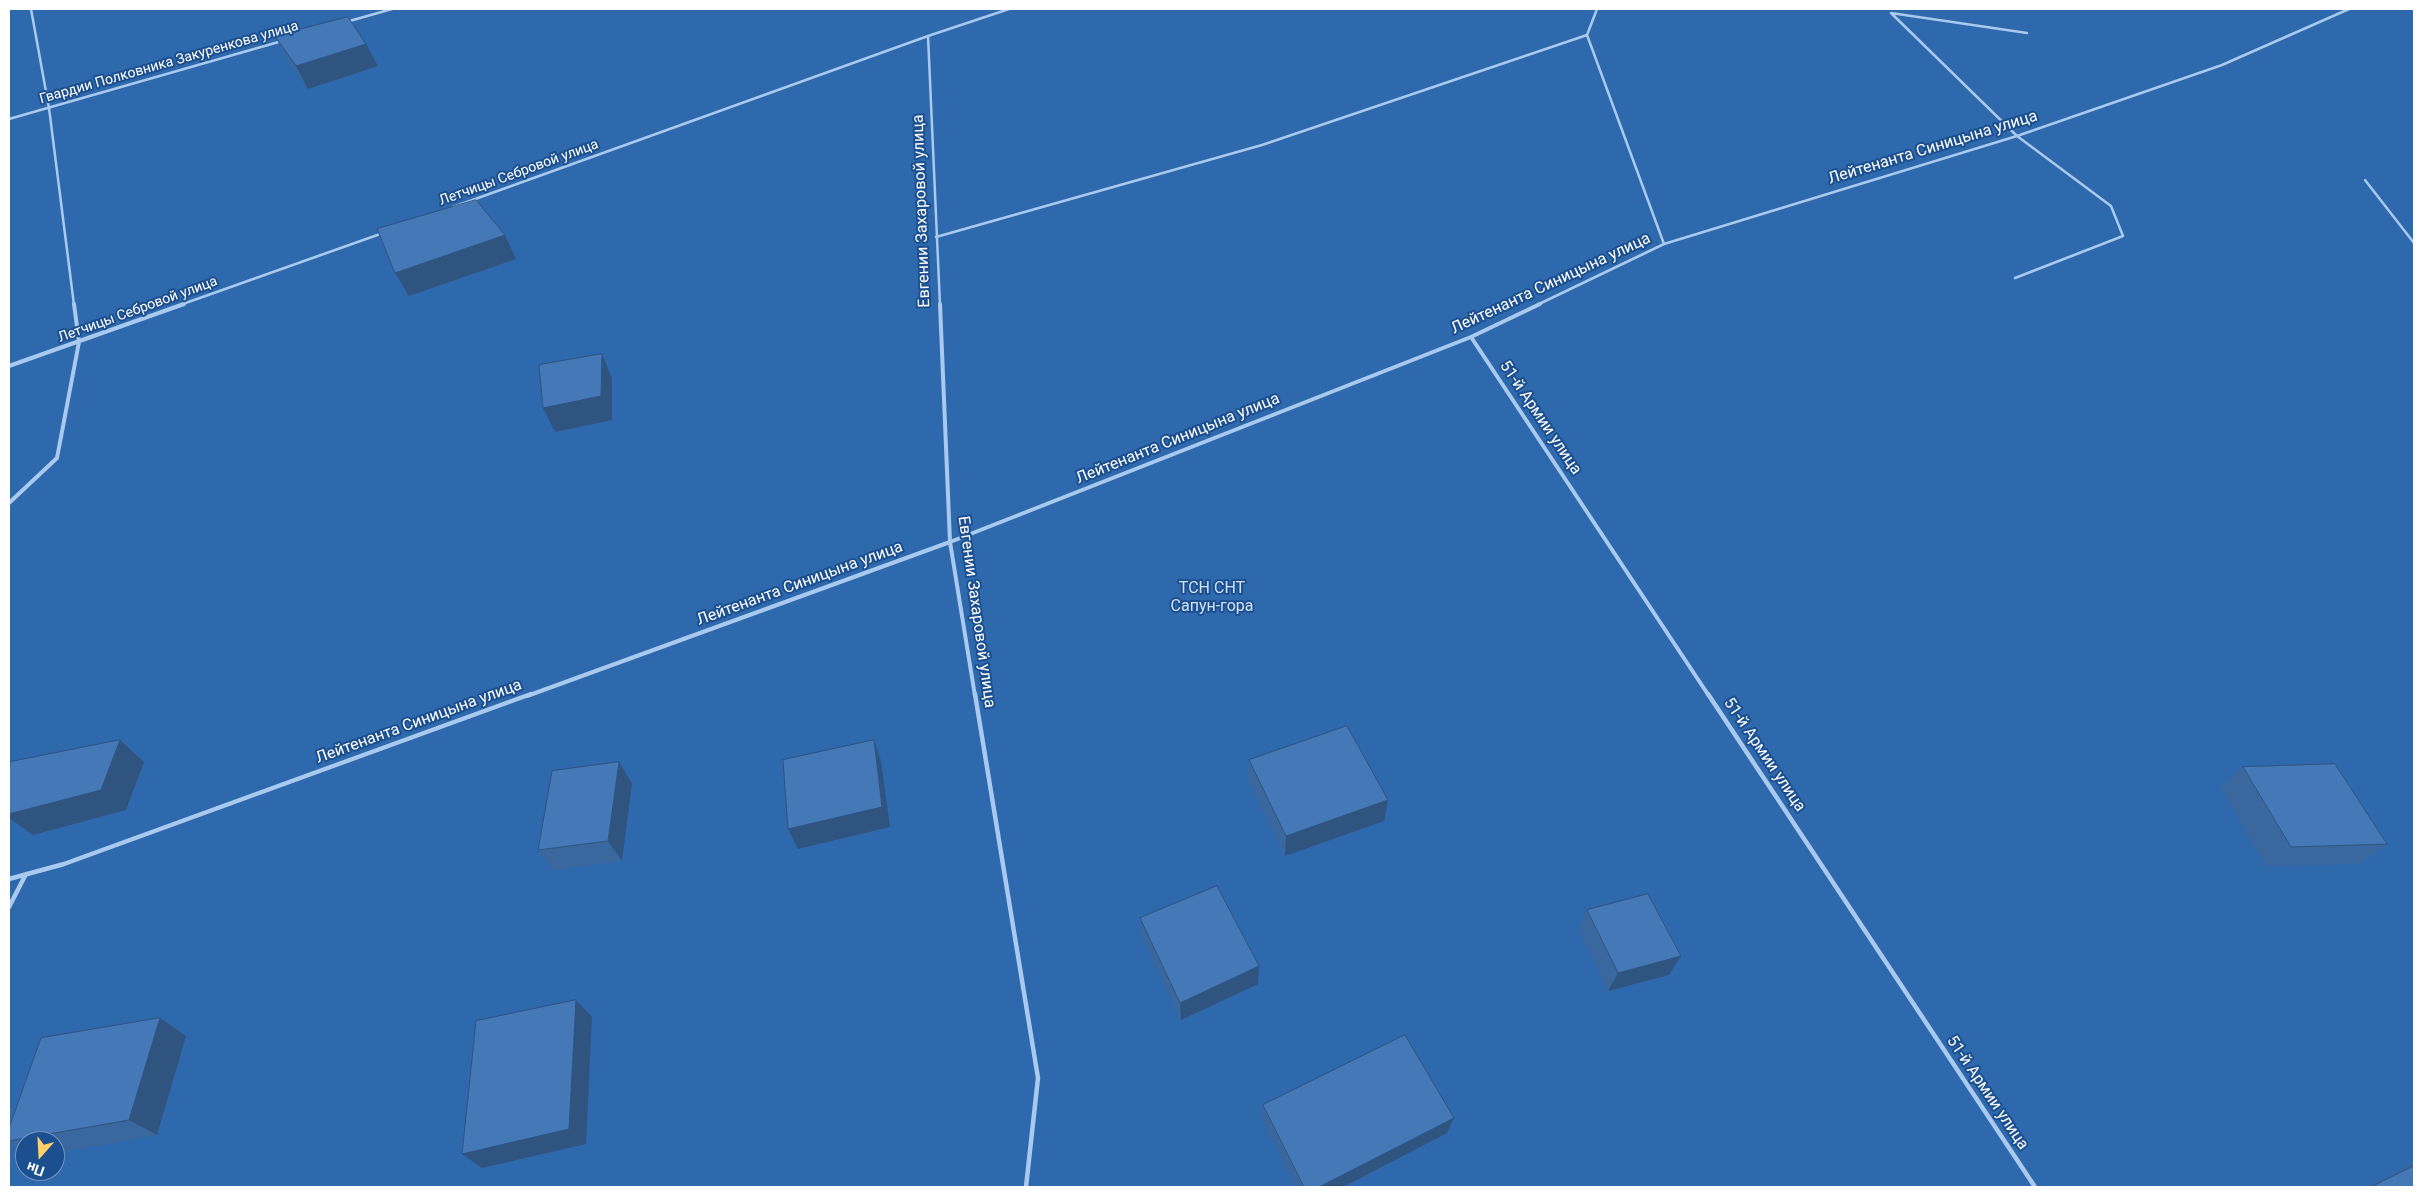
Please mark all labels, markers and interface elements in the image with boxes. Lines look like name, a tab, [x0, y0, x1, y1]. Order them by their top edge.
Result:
street label: Гвардии Полковника Закуренкова улица	[38, 18, 300, 108]
street label: Лейтенанта Синицына улица	[1826, 107, 2040, 189]
street label: Евгении Захаровой улица	[909, 114, 935, 308]
street label: Летчицы Себровой улица	[437, 136, 601, 210]
street label: Лейтенанта Синицына улица	[1448, 229, 1654, 339]
street label: Летчицы Себровой улица	[56, 273, 220, 347]
street label: 51-й Армии улица	[1495, 357, 1585, 479]
street label: Лейтенанта Синицына улица	[1073, 389, 1283, 489]
street label: Евгении Захаровой улица	[953, 515, 999, 709]
street label: Лейтенанта Синицына улица	[694, 538, 906, 630]
park label: ТСН СНТ Сапун-гора	[1171, 579, 1253, 617]
street label: Лейтенанта Синицына улица	[313, 676, 525, 768]
street label: 51-й Армии улица	[1719, 694, 1809, 816]
street label: 51-й Армии улица	[1942, 1032, 2032, 1154]
north arrow	[15, 1131, 65, 1181]
text: Пн	[24, 1159, 46, 1180]

